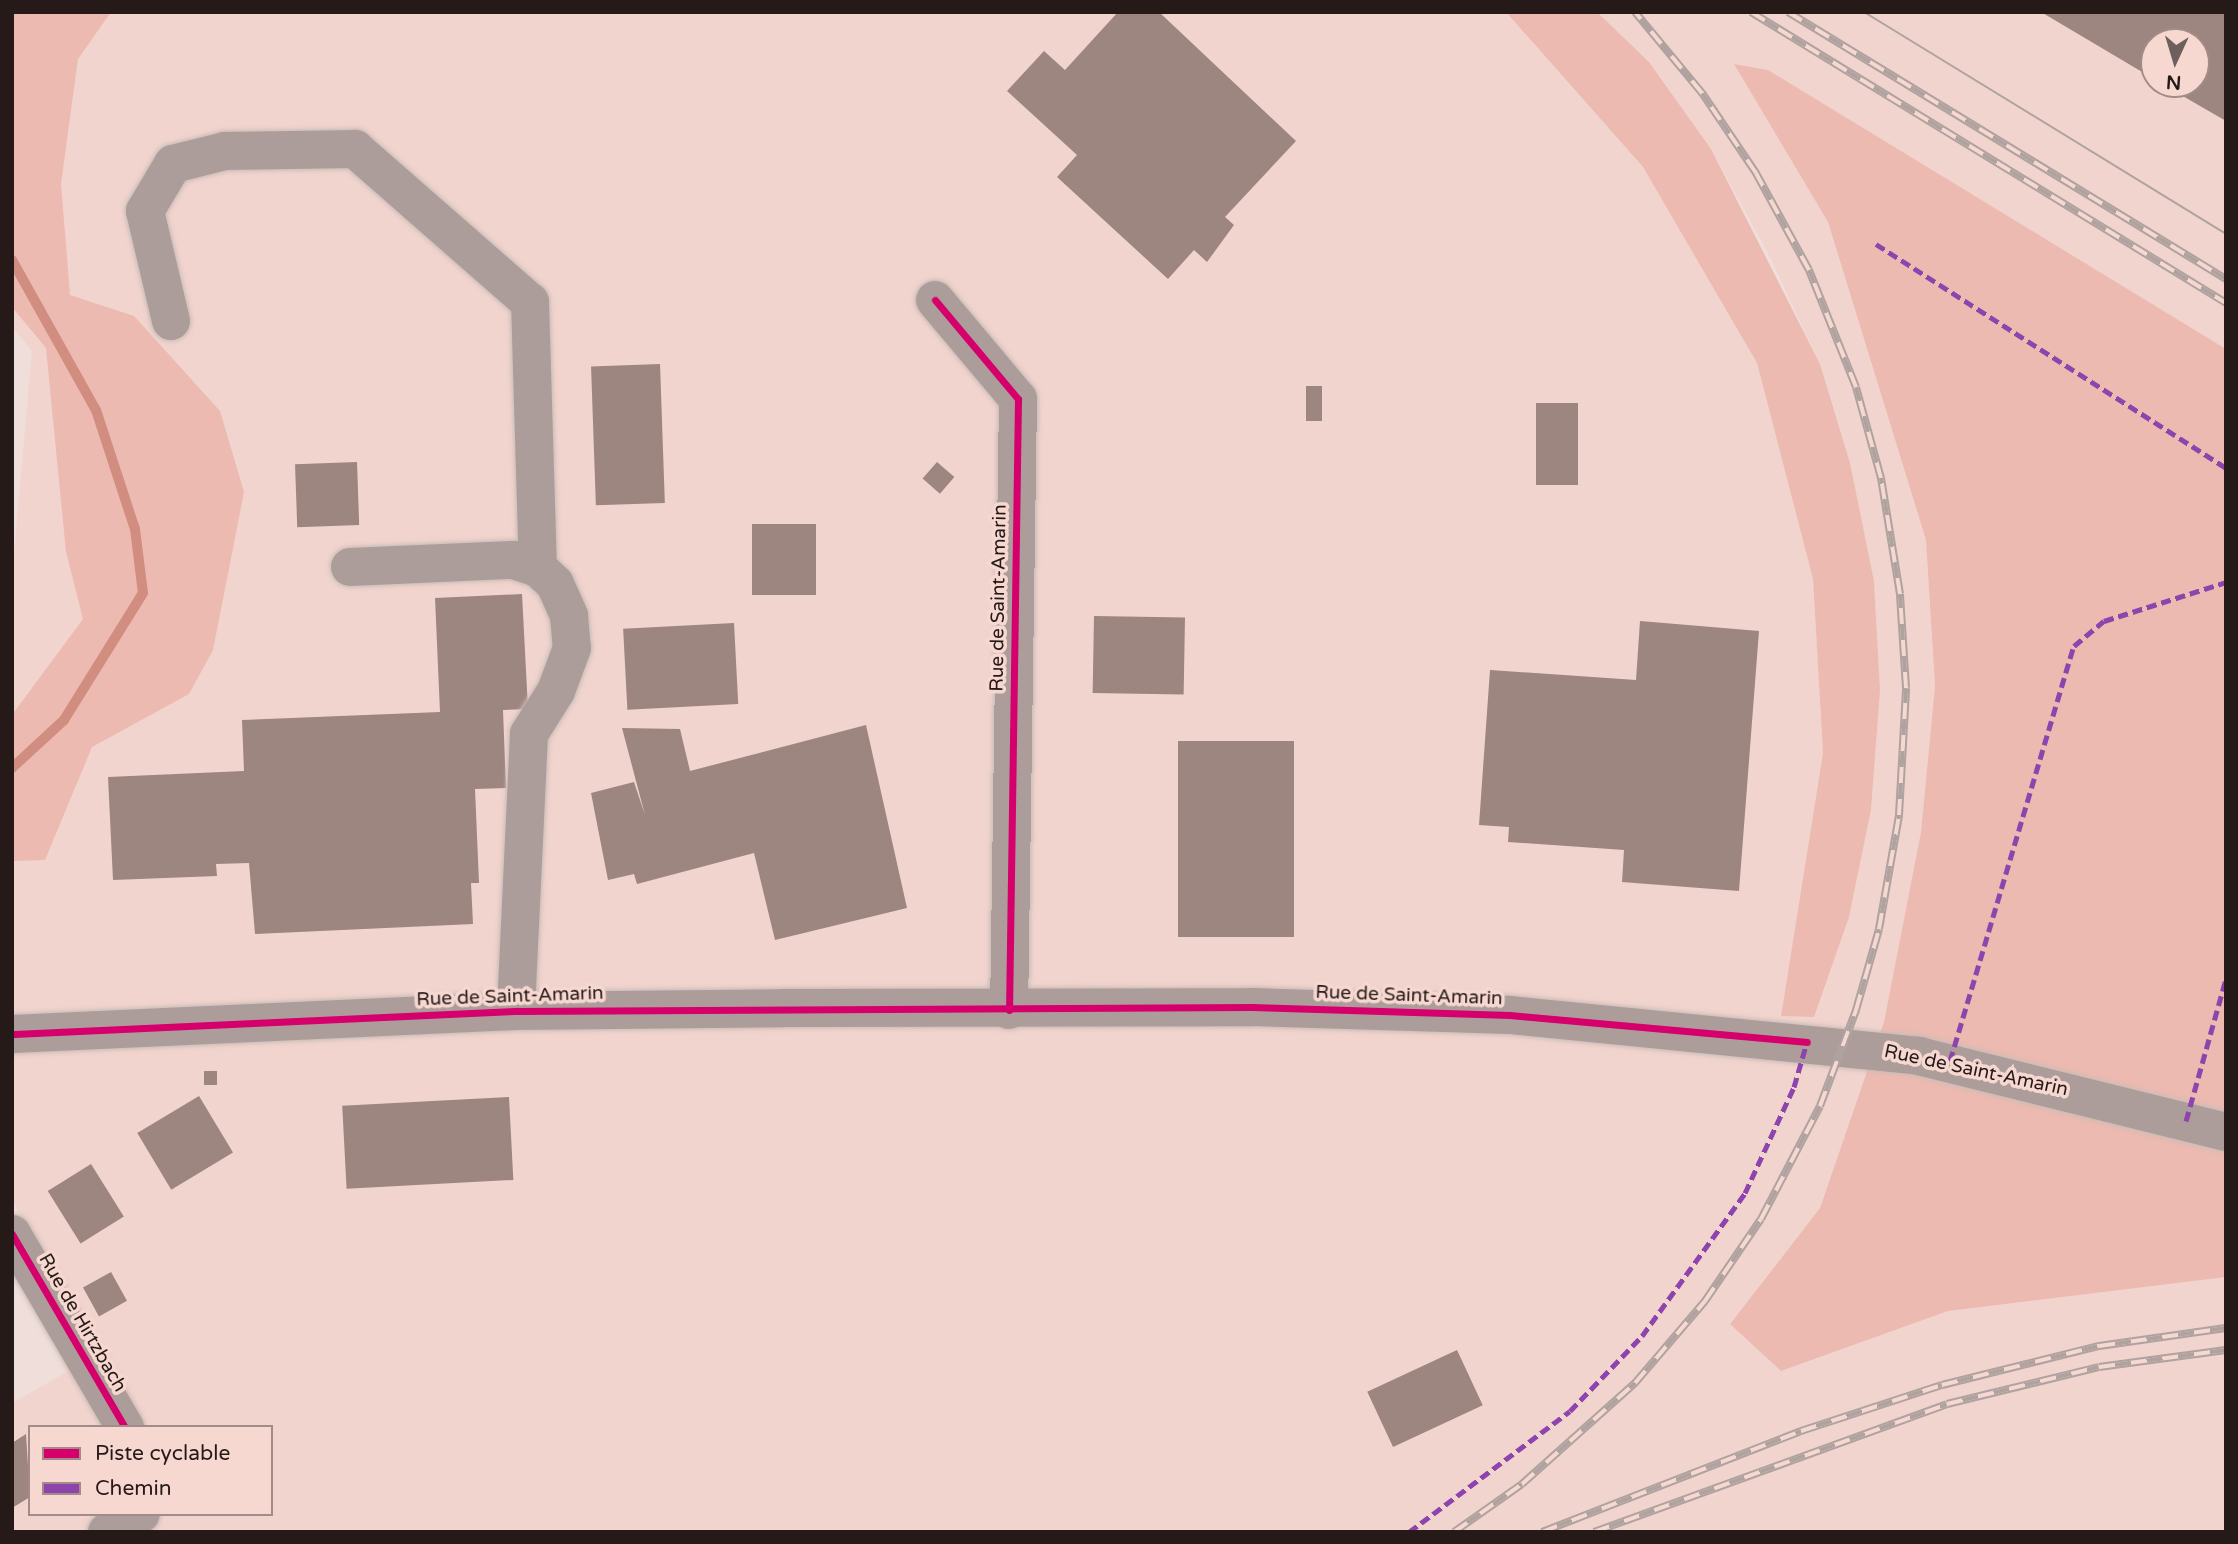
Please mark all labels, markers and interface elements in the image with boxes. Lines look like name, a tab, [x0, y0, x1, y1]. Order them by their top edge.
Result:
north arrow	[2140, 28, 2210, 98]
text: N	[2165, 70, 2182, 93]
street label: Rue de Saint-Amarin	[986, 504, 1012, 692]
street label: Rue de Saint-Amarin	[1315, 981, 1503, 1011]
street label: Rue de Saint-Amarin	[416, 982, 604, 1012]
street label: Rue de Saint-Amarin	[1882, 1040, 2070, 1102]
street label: Rue de Hirtzbach	[33, 1250, 131, 1396]
legend	[28, 1425, 273, 1516]
text: Piste cyclable	[95, 1441, 230, 1466]
text: Chemin	[95, 1476, 172, 1501]

